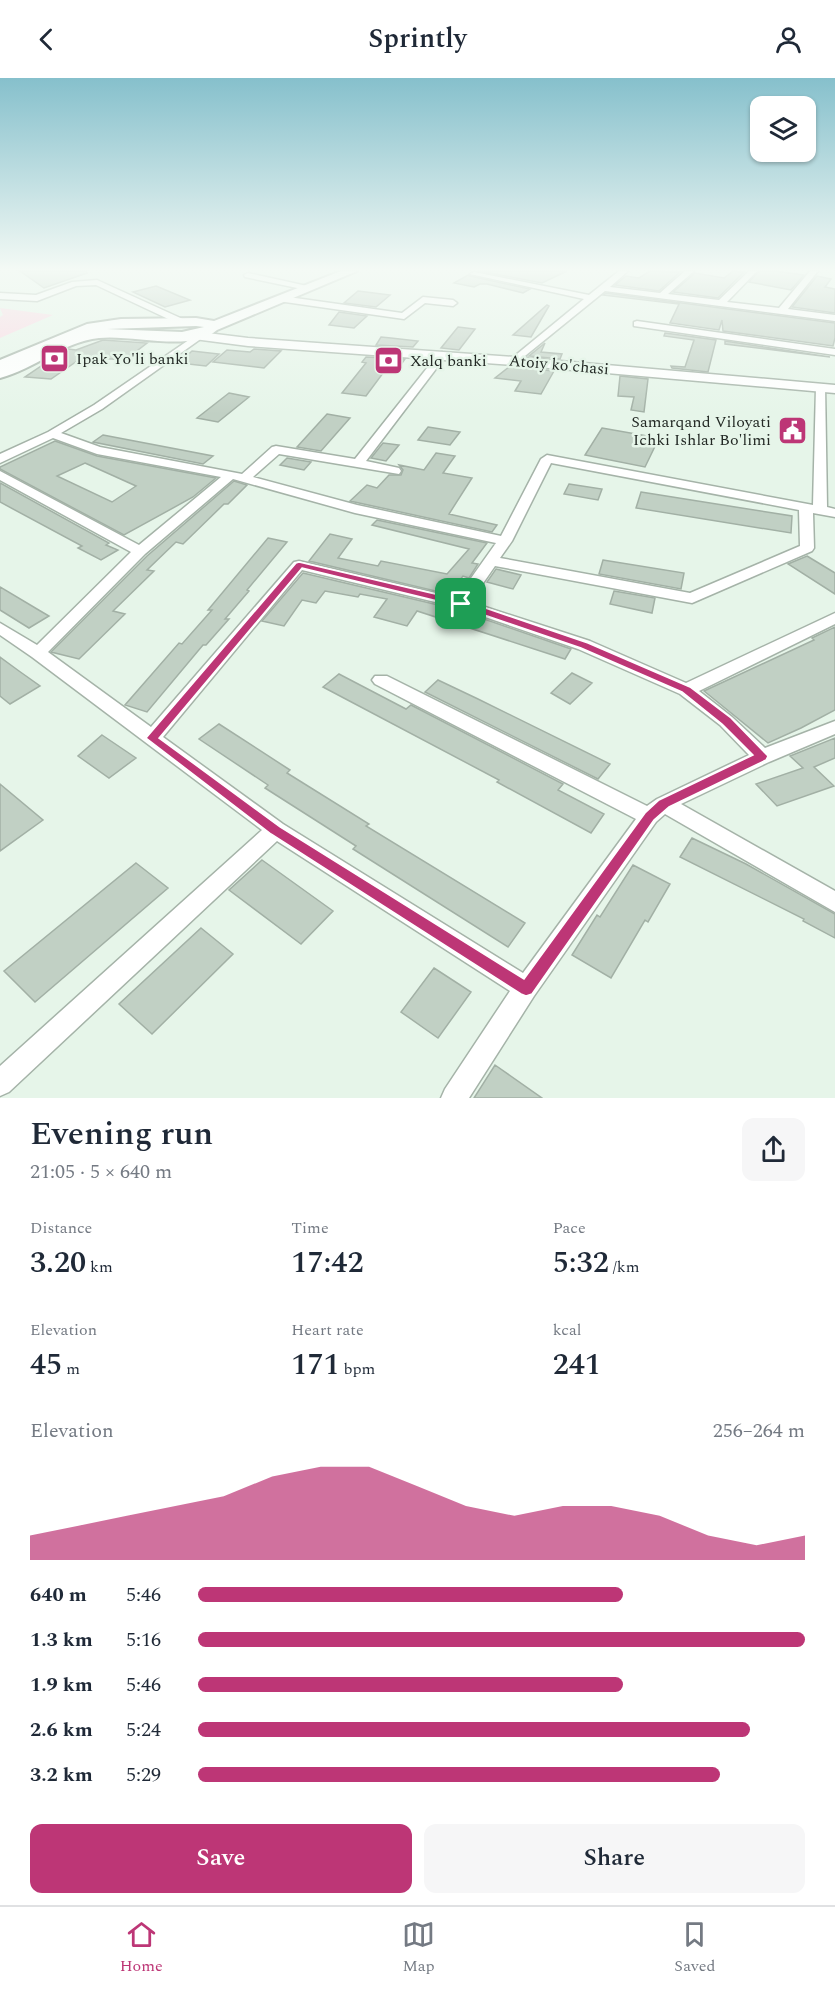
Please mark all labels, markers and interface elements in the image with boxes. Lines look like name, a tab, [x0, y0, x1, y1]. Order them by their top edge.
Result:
text: Sprintly	[368, 18, 467, 60]
icon: back	[30, 23, 63, 56]
icon: person	[772, 23, 805, 56]
map controls	[750, 96, 816, 162]
button: layers	[750, 96, 816, 162]
bank icon: Ipak Yo'li banki	[39, 343, 71, 375]
bank icon: Xalq banki	[373, 345, 405, 377]
place label: Ipak Yo'li banki	[76, 347, 189, 371]
place label: Xalq banki	[410, 349, 487, 373]
street label: Atoiy ko'chasi	[508, 349, 610, 381]
place label: Samarqand Viloyati Ichki Ishlar Bo'limi	[631, 410, 771, 452]
public building icon: Samarqand Viloyati Ichki Ishlar Bo'limi	[776, 415, 808, 447]
pin	[435, 578, 486, 629]
icon: arrive	[444, 587, 477, 620]
text: Evening run	[30, 1109, 213, 1159]
button: share	[742, 1118, 805, 1181]
text: 21:05 · 5 × 640 m	[30, 1157, 172, 1187]
text: Distance	[30, 1216, 92, 1240]
text: Time	[291, 1216, 329, 1240]
text: Pace	[553, 1216, 586, 1240]
text: 3.20	[30, 1240, 86, 1286]
text: 17:42	[291, 1240, 363, 1286]
text: 5:32	[553, 1240, 609, 1286]
text: km	[86, 1255, 113, 1279]
text: /km	[609, 1255, 639, 1279]
text: Elevation	[30, 1318, 97, 1342]
text: Heart rate	[291, 1318, 364, 1342]
text: kcal	[553, 1318, 581, 1342]
text: 45	[30, 1342, 62, 1388]
text: 171	[291, 1342, 340, 1388]
text: 241	[553, 1342, 601, 1388]
text: m	[62, 1357, 80, 1381]
text: bpm	[340, 1357, 375, 1381]
text: Elevation	[30, 1416, 114, 1446]
text: 256–264 m	[713, 1416, 805, 1446]
text: 640 m	[30, 1580, 87, 1610]
text: 5:46	[126, 1580, 161, 1610]
text: 1.3 km	[30, 1625, 93, 1655]
text: 5:16	[126, 1625, 161, 1655]
text: 1.9 km	[30, 1670, 93, 1700]
text: 5:46	[126, 1670, 161, 1700]
text: 2.6 km	[30, 1715, 93, 1745]
text: 5:24	[126, 1715, 161, 1745]
text: 3.2 km	[30, 1760, 93, 1790]
text: 5:29	[126, 1760, 161, 1790]
button: Save	[30, 1824, 412, 1893]
button: Share	[424, 1824, 805, 1893]
tab: Home	[120, 1918, 163, 1978]
tab: Map	[402, 1918, 435, 1978]
tab: Saved	[674, 1918, 715, 1978]

